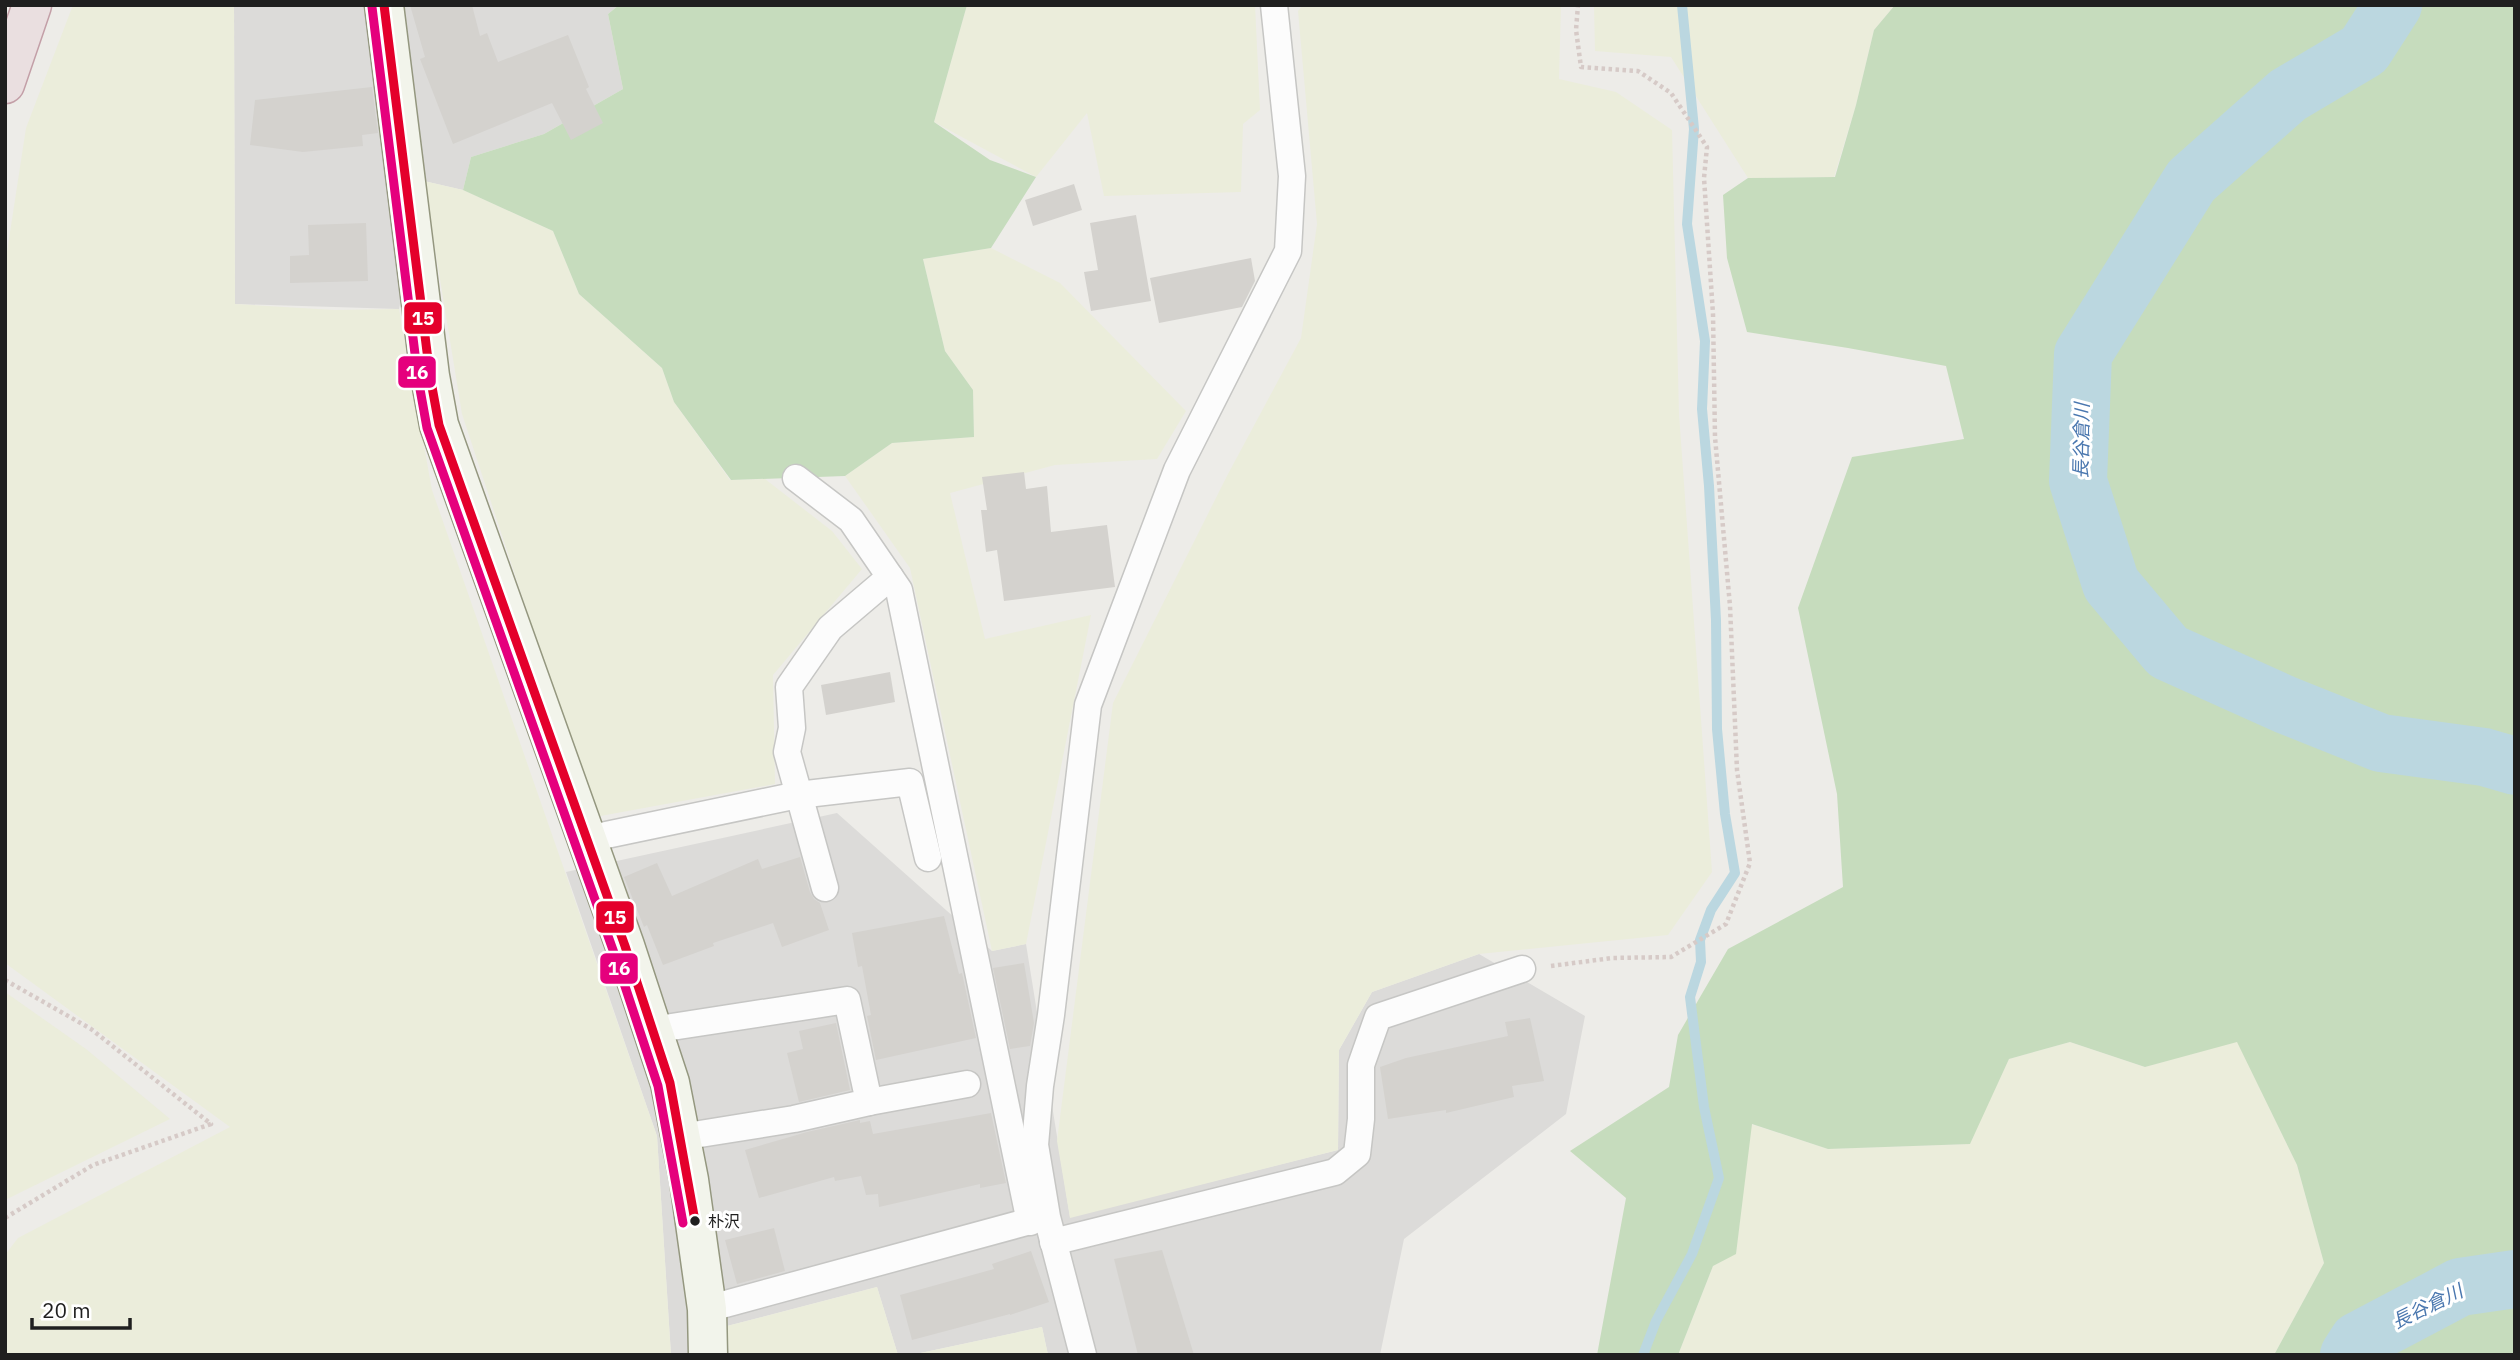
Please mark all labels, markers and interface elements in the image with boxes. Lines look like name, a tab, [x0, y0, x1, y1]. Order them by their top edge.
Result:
line badge: 15	[403, 301, 443, 335]
text: 15	[412, 306, 434, 330]
line badge: 16	[397, 355, 437, 389]
text: 16	[406, 360, 428, 384]
water label: 長谷倉川	[2068, 401, 2094, 479]
line badge: 15	[595, 900, 635, 934]
text: 15	[604, 905, 626, 929]
line badge: 16	[599, 952, 639, 985]
text: 16	[608, 956, 630, 980]
place label: 朴沢	[708, 1211, 740, 1231]
marker: 朴沢	[688, 1214, 702, 1228]
water label: 長谷倉川	[2388, 1278, 2468, 1333]
scale bar	[32, 1286, 130, 1330]
text: 20 m	[42, 1296, 91, 1324]

